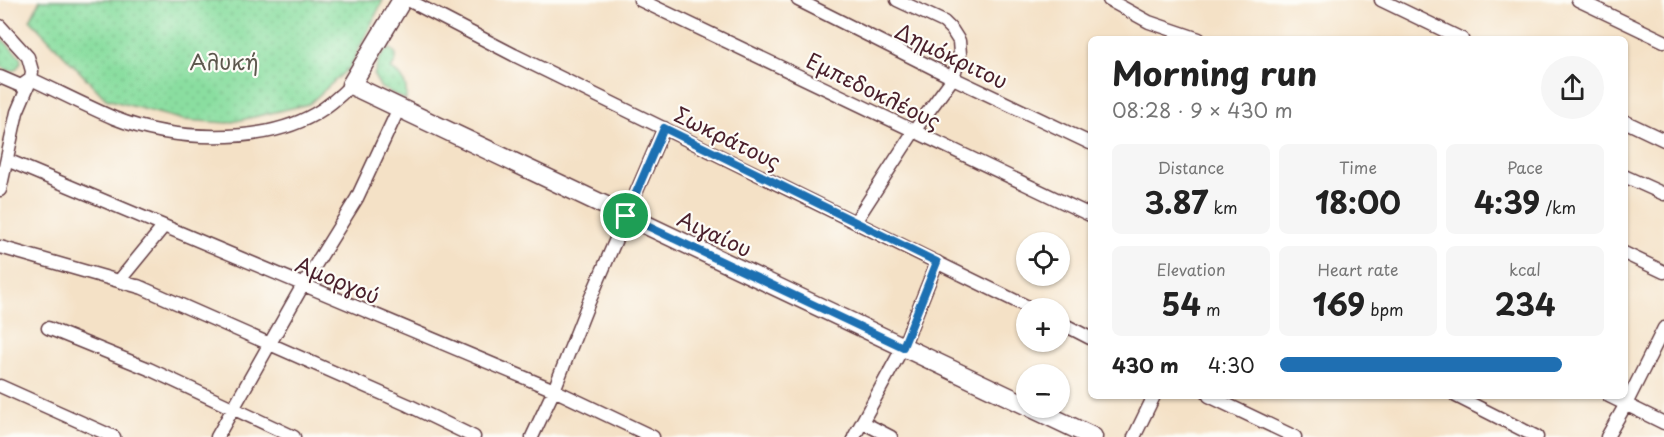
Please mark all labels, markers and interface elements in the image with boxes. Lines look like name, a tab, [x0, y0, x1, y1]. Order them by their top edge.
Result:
street label: Δημόκριτου	[890, 14, 1014, 96]
street label: Εμπεδοκλέους	[801, 44, 947, 136]
park label: Αλυκή	[190, 45, 259, 77]
text: Morning run	[1112, 47, 1317, 97]
button: share	[1541, 56, 1604, 119]
text: 08:28 · 9 × 430 m	[1112, 95, 1293, 125]
street label: Σωκράτους	[669, 97, 787, 177]
text: Distance	[1157, 155, 1225, 179]
text: Time	[1339, 155, 1377, 179]
text: Pace	[1507, 155, 1543, 179]
text: 3.87	[1145, 179, 1208, 224]
text: 18:00	[1315, 179, 1401, 224]
text: 4:39	[1474, 179, 1540, 224]
pin	[600, 190, 651, 241]
text: km	[1208, 195, 1237, 219]
text: /km	[1540, 195, 1576, 219]
icon: arrive	[609, 199, 642, 232]
street label: Αιγαίου	[673, 202, 757, 264]
map controls	[1016, 232, 1070, 418]
button: locate	[1016, 232, 1070, 286]
street label: Αμοργού	[291, 247, 385, 311]
text: Elevation	[1156, 257, 1226, 281]
text: Heart rate	[1318, 257, 1398, 281]
text: kcal	[1509, 257, 1541, 281]
text: 54	[1161, 281, 1201, 326]
text: 169	[1312, 281, 1365, 326]
text: 234	[1494, 281, 1556, 326]
text: m	[1201, 297, 1221, 321]
text: bpm	[1365, 297, 1404, 321]
button: +	[1016, 298, 1070, 352]
text: 430 m	[1112, 350, 1179, 380]
text: 4:30	[1208, 350, 1255, 380]
button: −	[1016, 364, 1070, 418]

